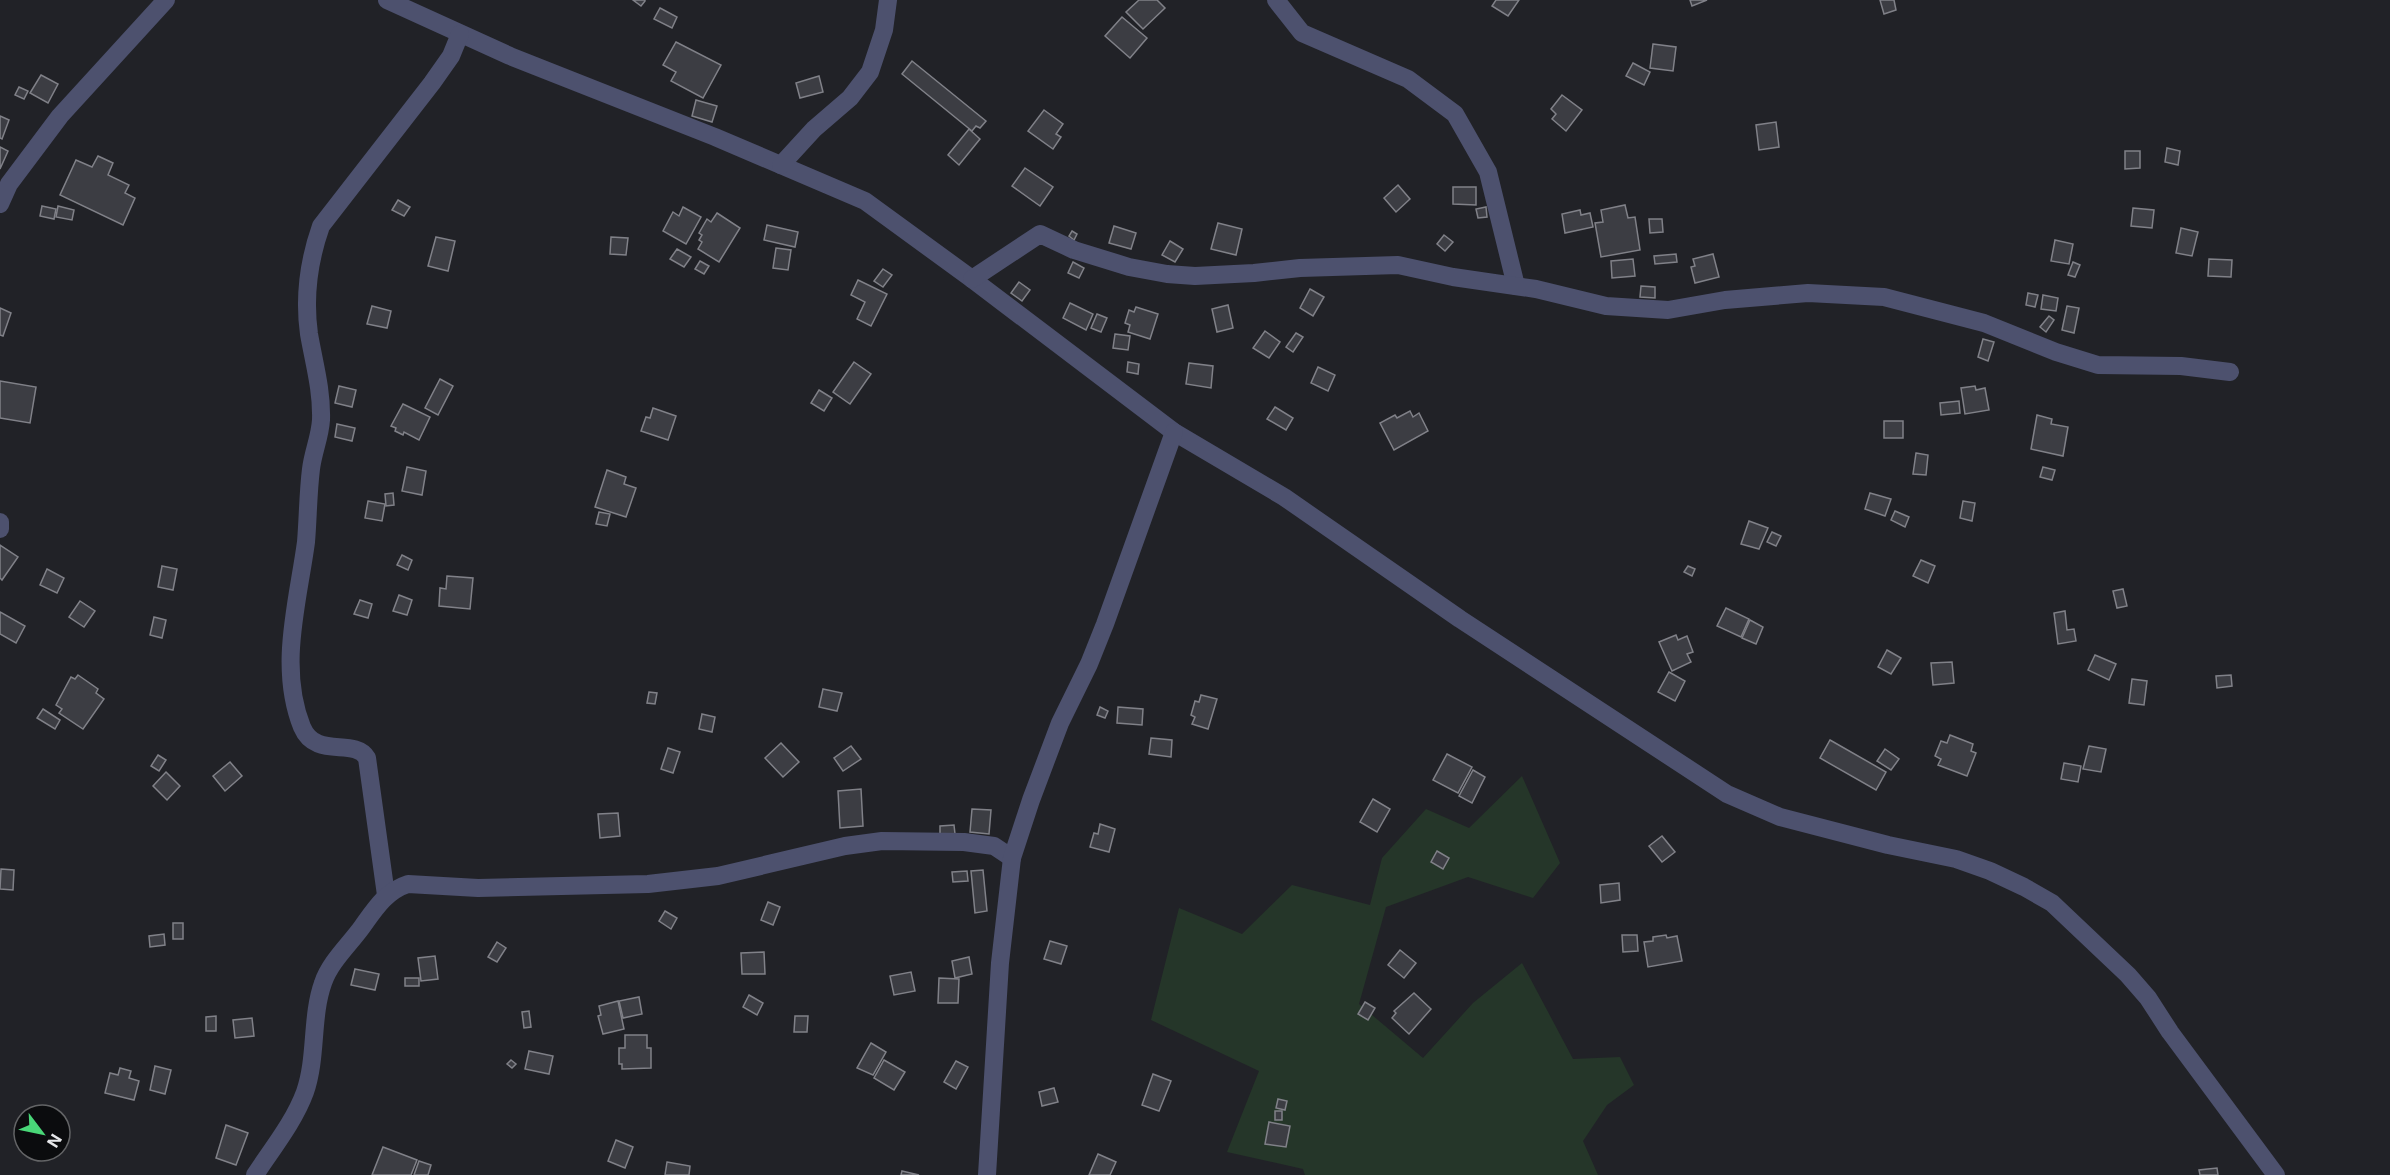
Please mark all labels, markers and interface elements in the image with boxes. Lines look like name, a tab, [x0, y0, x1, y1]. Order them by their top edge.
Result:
north arrow	[12, 1103, 72, 1163]
text: N	[43, 1130, 66, 1151]

